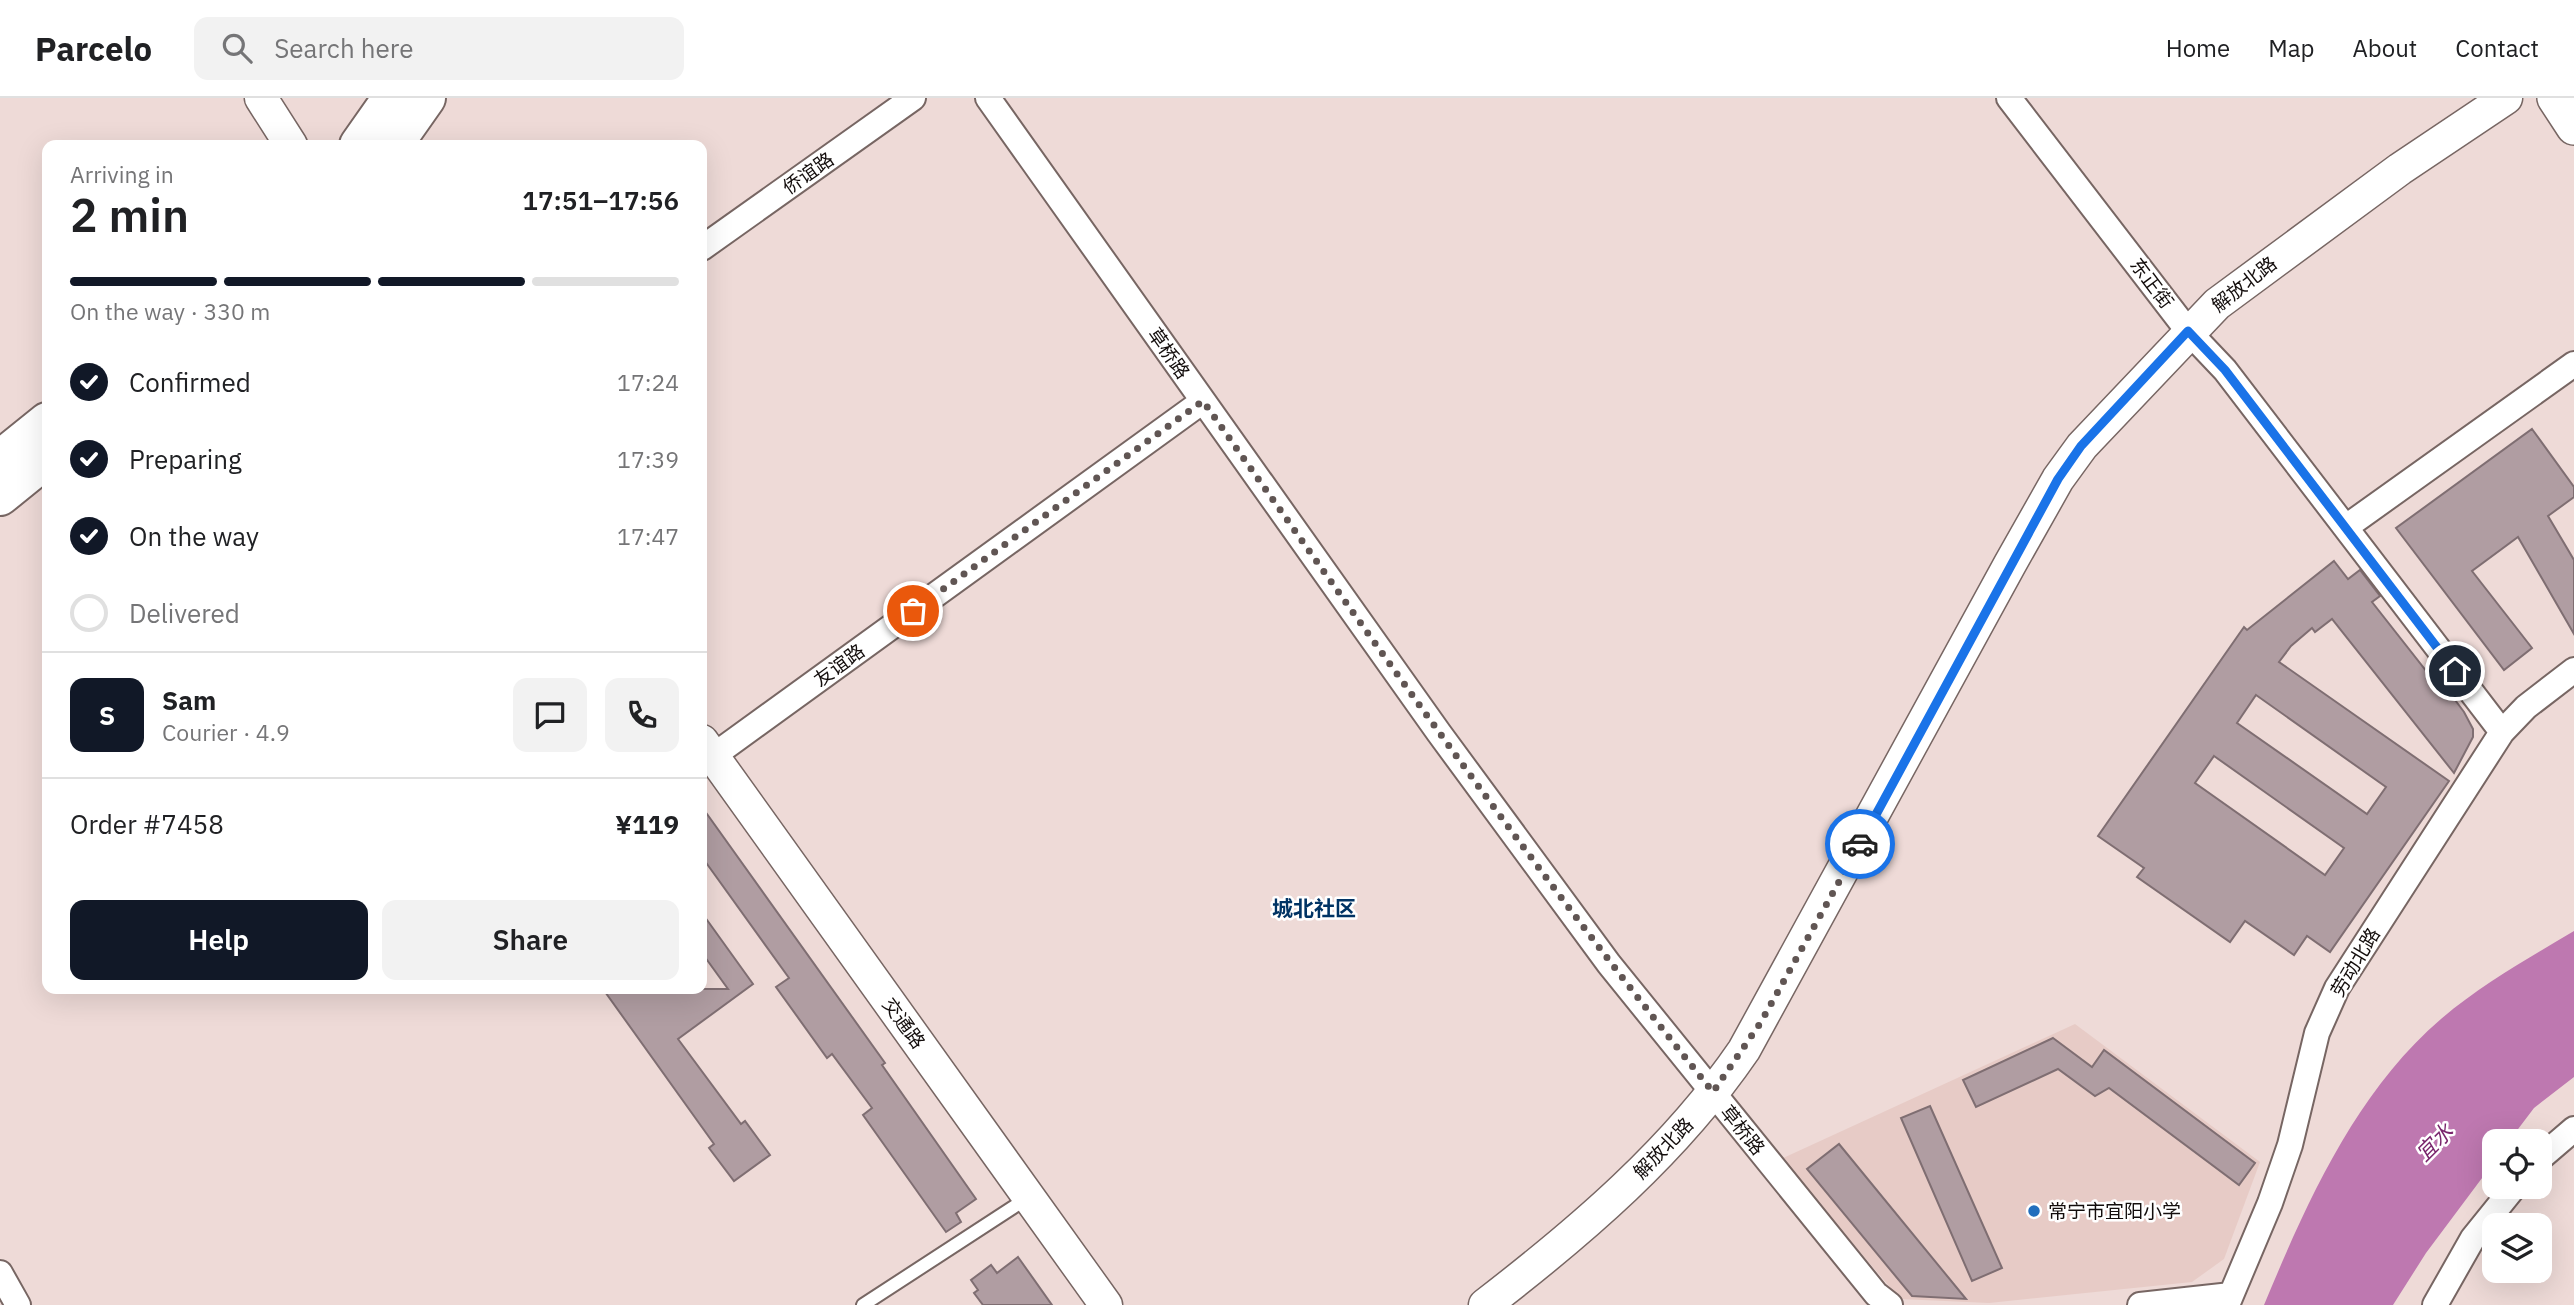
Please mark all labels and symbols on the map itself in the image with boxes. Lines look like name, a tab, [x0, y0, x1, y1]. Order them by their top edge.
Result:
street label: 侨谊路	[778, 147, 838, 199]
street label: 解放北路	[2207, 251, 2281, 317]
street label: 东正街	[2125, 253, 2179, 313]
street label: 草桥路	[1143, 323, 1195, 383]
pin	[883, 581, 943, 641]
street label: 友谊路	[809, 639, 869, 691]
pin	[2425, 641, 2485, 701]
courier	[1825, 809, 1895, 879]
district label: 城北社区	[1272, 894, 1356, 922]
street label: 劳动北路	[2325, 923, 2385, 1001]
street label: 交通路	[878, 993, 930, 1053]
street label: 草桥路	[1716, 1100, 1770, 1160]
street label: 解放北路	[1628, 1112, 1698, 1184]
water label: 宜水	[2409, 1117, 2459, 1167]
place label: 常宁市宜阳小学	[2048, 1199, 2181, 1223]
marker: 常宁市宜阳小学	[2026, 1203, 2042, 1219]

